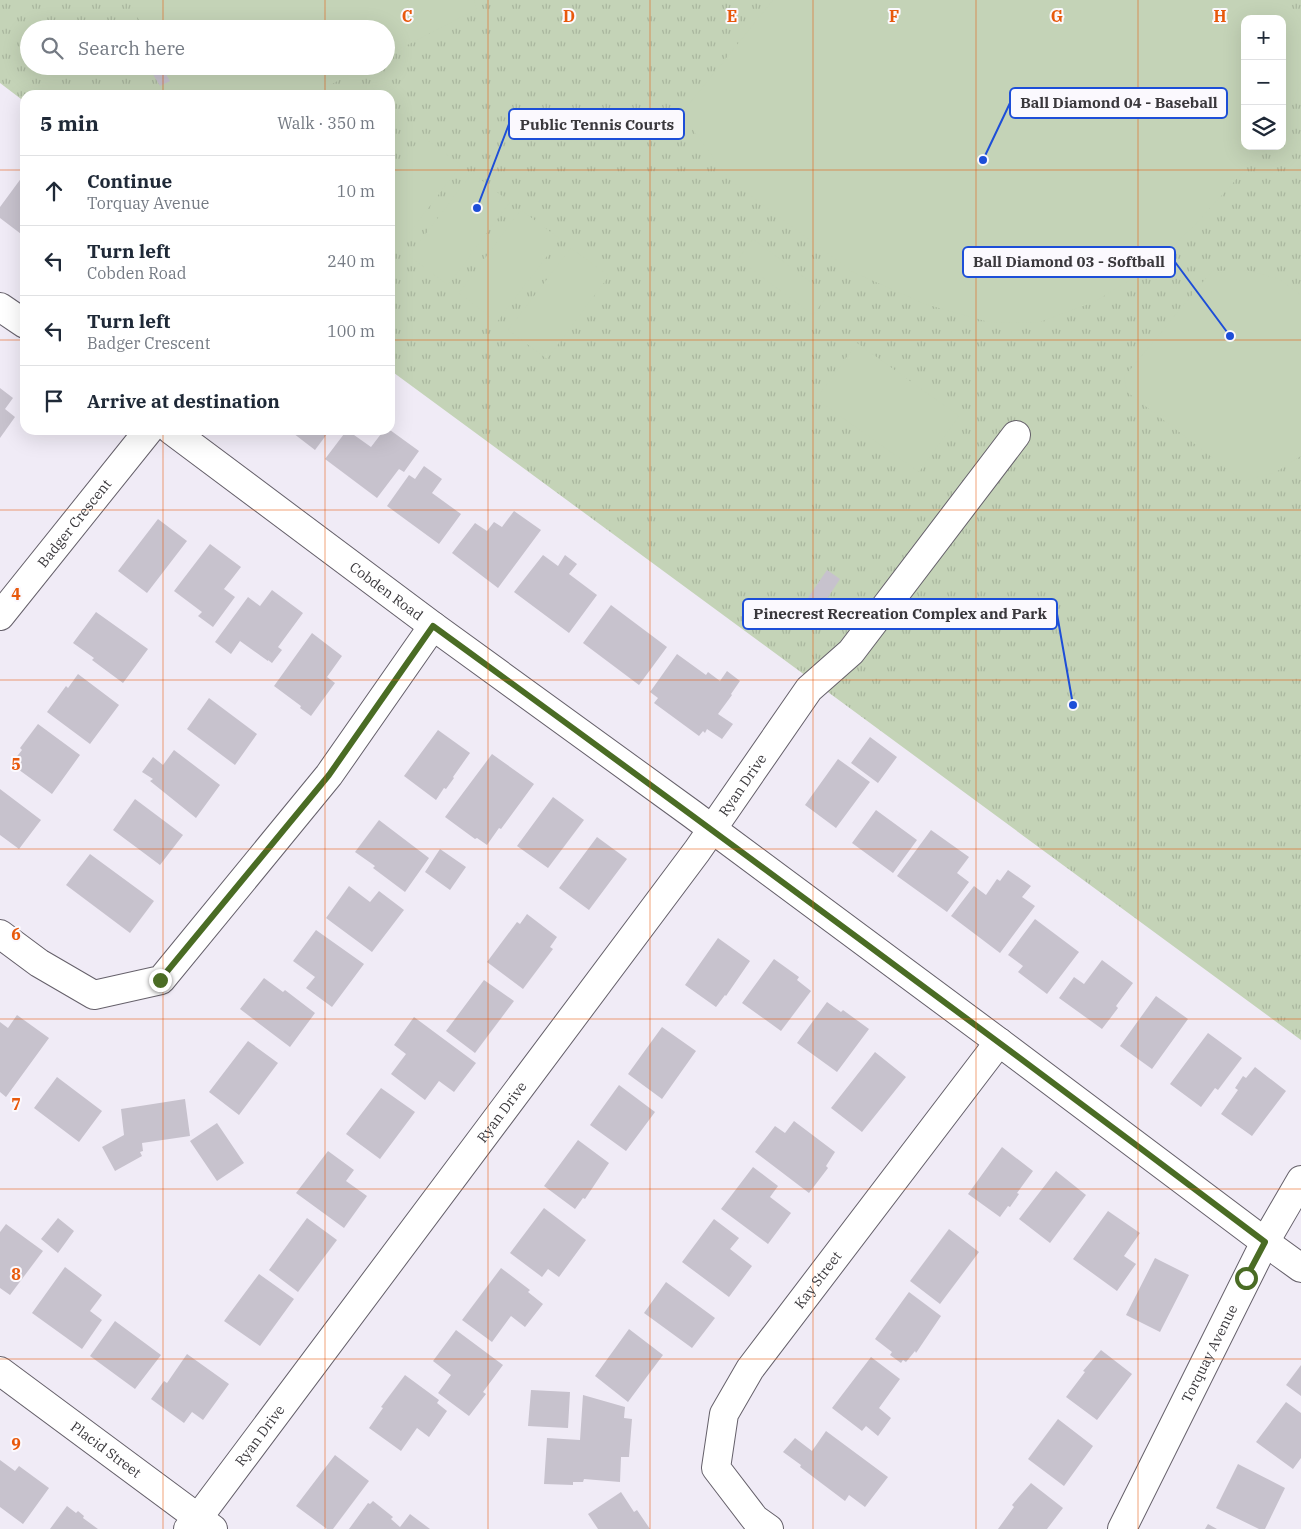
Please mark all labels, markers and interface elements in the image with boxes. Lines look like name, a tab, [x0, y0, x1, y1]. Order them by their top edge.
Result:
text: C	[402, 6, 412, 26]
text: D	[563, 6, 575, 26]
text: E	[727, 6, 737, 26]
text: F	[889, 6, 899, 26]
text: G	[1051, 6, 1063, 26]
text: H	[1214, 6, 1227, 26]
map controls	[1241, 15, 1286, 150]
button: +	[1241, 15, 1286, 60]
search box	[20, 20, 395, 75]
icon: search	[38, 34, 66, 62]
text: Search here	[78, 36, 185, 60]
button: −	[1241, 60, 1286, 105]
callout: Ball Diamond 04 - Baseball	[1010, 88, 1227, 118]
text: Ball Diamond 04 - Baseball	[1020, 93, 1218, 112]
button: layers	[1241, 105, 1286, 150]
text: 5 min	[40, 109, 99, 137]
callout: Public Tennis Courts	[509, 109, 684, 139]
text: Walk · 350 m	[277, 113, 375, 133]
text: Public Tennis Courts	[520, 115, 674, 134]
text: Continue	[87, 169, 172, 193]
icon: ahead	[40, 177, 68, 205]
text: 10 m	[337, 181, 375, 201]
text: Torquay Avenue	[87, 193, 209, 213]
text: Turn left	[87, 239, 170, 263]
icon: left	[40, 247, 68, 275]
callout: Ball Diamond 03 - Softball	[963, 247, 1175, 277]
text: 240 m	[327, 251, 375, 271]
text: Ball Diamond 03 - Softball	[973, 252, 1165, 271]
text: Cobden Road	[87, 263, 186, 283]
text: Turn left	[87, 309, 170, 333]
icon: left	[40, 317, 68, 345]
text: 100 m	[327, 321, 375, 341]
text: Badger Crescent	[87, 333, 210, 353]
icon: arrive	[40, 387, 68, 415]
text: Arrive at destination	[87, 389, 280, 413]
street label: Badger Crescent	[34, 475, 115, 571]
street label: Cobden Road	[346, 558, 427, 625]
text: 4	[11, 584, 21, 604]
callout: Pinecrest Recreation Complex and Park	[743, 599, 1057, 629]
text: Pinecrest Recreation Complex and Park	[753, 604, 1047, 623]
street label: Ryan Drive	[715, 750, 770, 820]
text: 5	[11, 754, 21, 774]
text: 6	[11, 924, 21, 944]
route end	[149, 969, 172, 992]
street label: Ryan Drive	[473, 1078, 531, 1146]
text: 7	[11, 1094, 21, 1114]
street label: Kay Street	[790, 1248, 845, 1312]
text: 8	[11, 1264, 21, 1284]
route start	[1235, 1267, 1258, 1290]
street label: Torquay Avenue	[1177, 1302, 1241, 1406]
street label: Ryan Drive	[231, 1401, 289, 1470]
street label: Placid Street	[67, 1418, 145, 1482]
text: 9	[11, 1434, 21, 1454]

